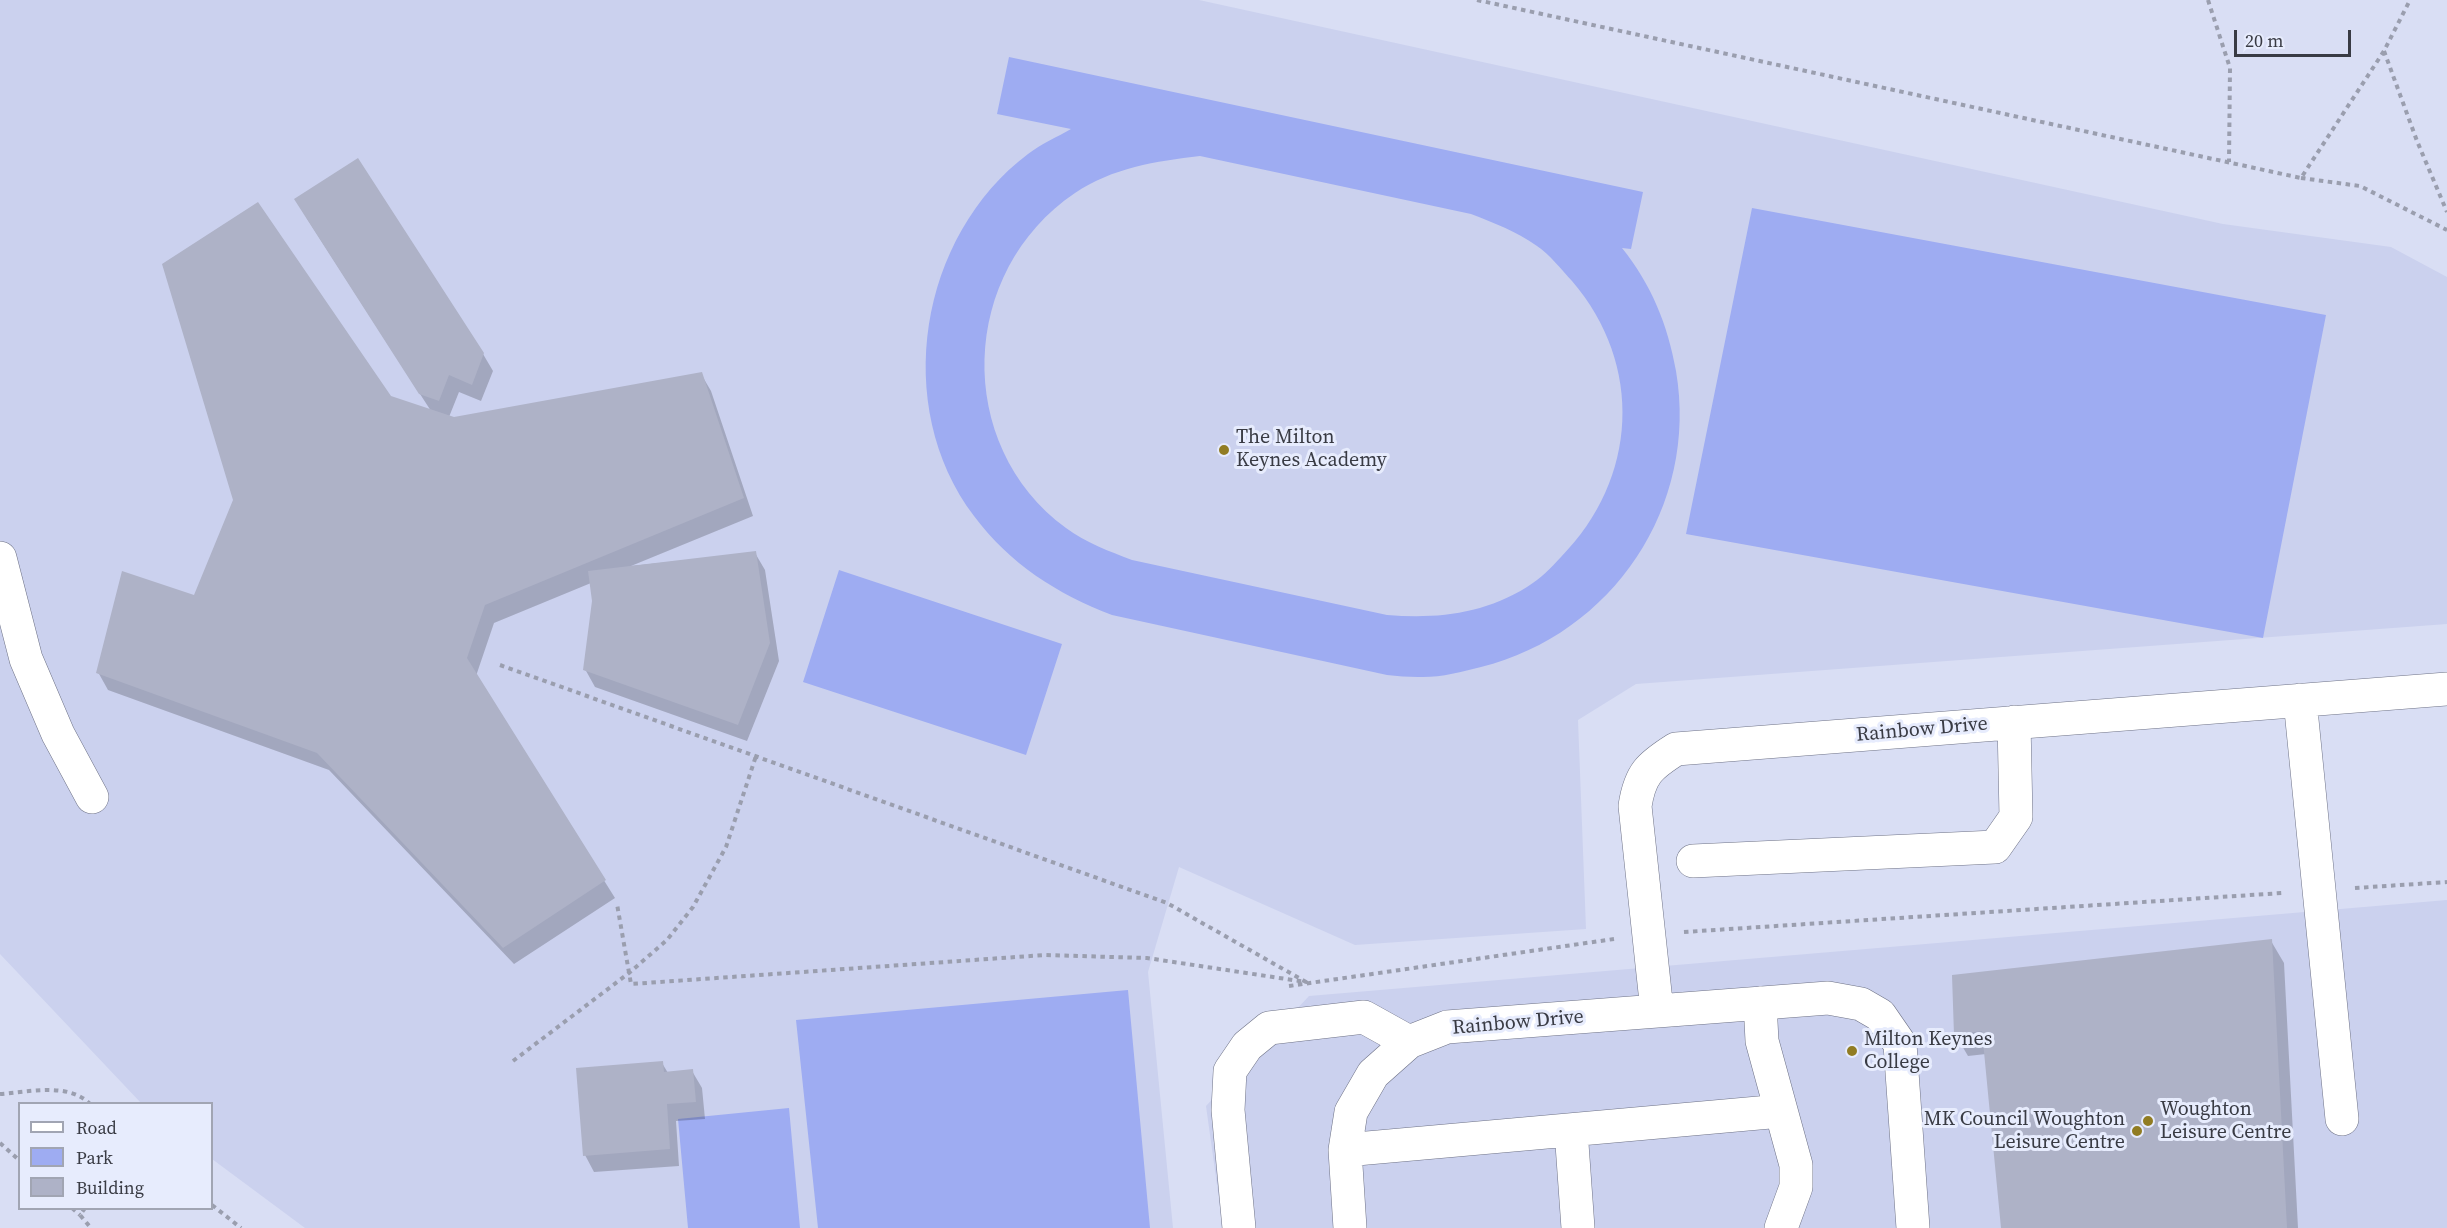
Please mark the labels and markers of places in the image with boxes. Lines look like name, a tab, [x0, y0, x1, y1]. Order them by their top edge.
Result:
place label: The Milton Keynes Academy	[1236, 426, 1387, 473]
marker: The Milton Keynes Academy	[1217, 443, 1231, 457]
place label: Milton Keynes College	[1864, 1028, 1992, 1075]
marker: Milton Keynes College	[1845, 1044, 1859, 1058]
place label: Woughton Leisure Centre	[2160, 1098, 2291, 1145]
place label: MK Council Woughton Leisure Centre	[1924, 1108, 2125, 1155]
marker: Woughton Leisure Centre	[2141, 1114, 2155, 1128]
marker: MK Council Woughton Leisure Centre	[2130, 1124, 2144, 1138]

